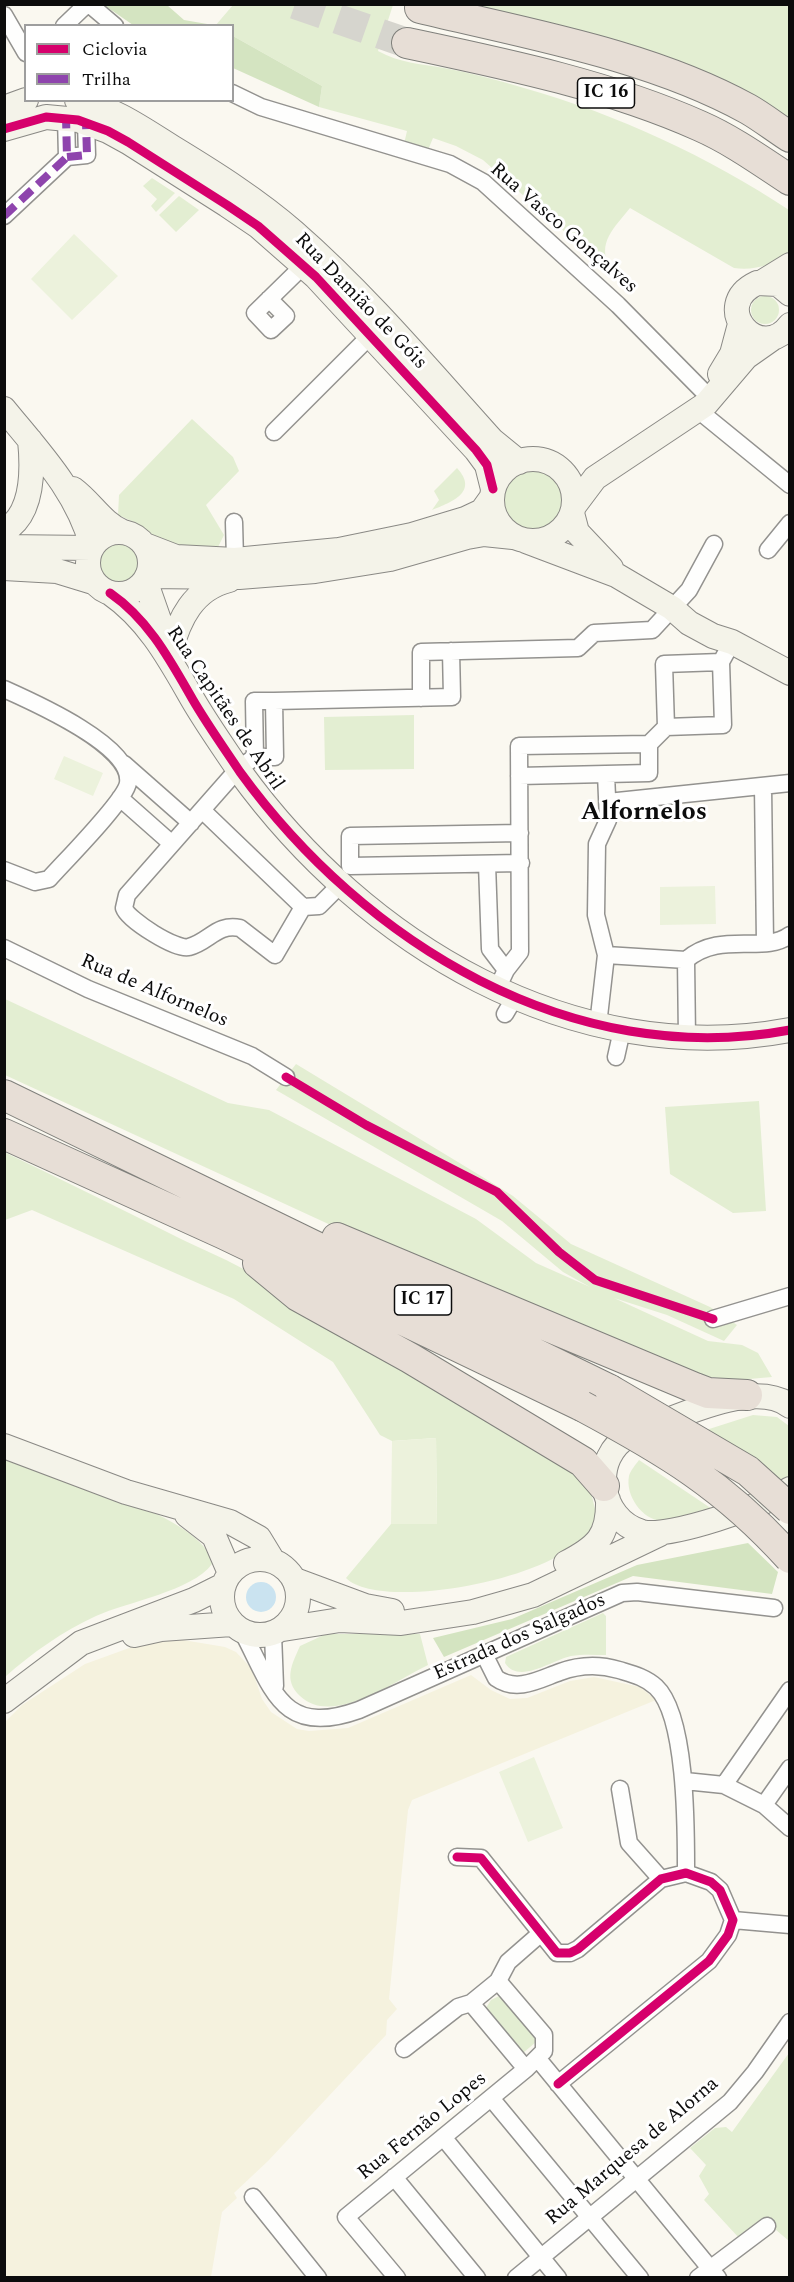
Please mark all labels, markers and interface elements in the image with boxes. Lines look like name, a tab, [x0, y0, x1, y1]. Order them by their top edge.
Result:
legend	[24, 24, 234, 102]
text: Ciclovia	[82, 36, 147, 63]
text: Trilha	[82, 66, 131, 93]
road number: IC 16	[578, 78, 634, 108]
street label: Rua Vasco Gonçalves	[484, 158, 642, 300]
street label: Rua Damião de Góis	[289, 229, 431, 375]
street label: Rua Capitães de Abril	[160, 622, 288, 796]
district label: Alfornelos	[581, 798, 707, 830]
street label: Rua de Alfornelos	[77, 950, 231, 1034]
road number: IC 17	[394, 1285, 452, 1315]
street label: Estrada dos Salgados	[430, 1589, 610, 1687]
street label: Rua Fernão Lopes	[354, 2068, 492, 2186]
street label: Rua Marquesa de Alorna	[542, 2073, 724, 2231]

